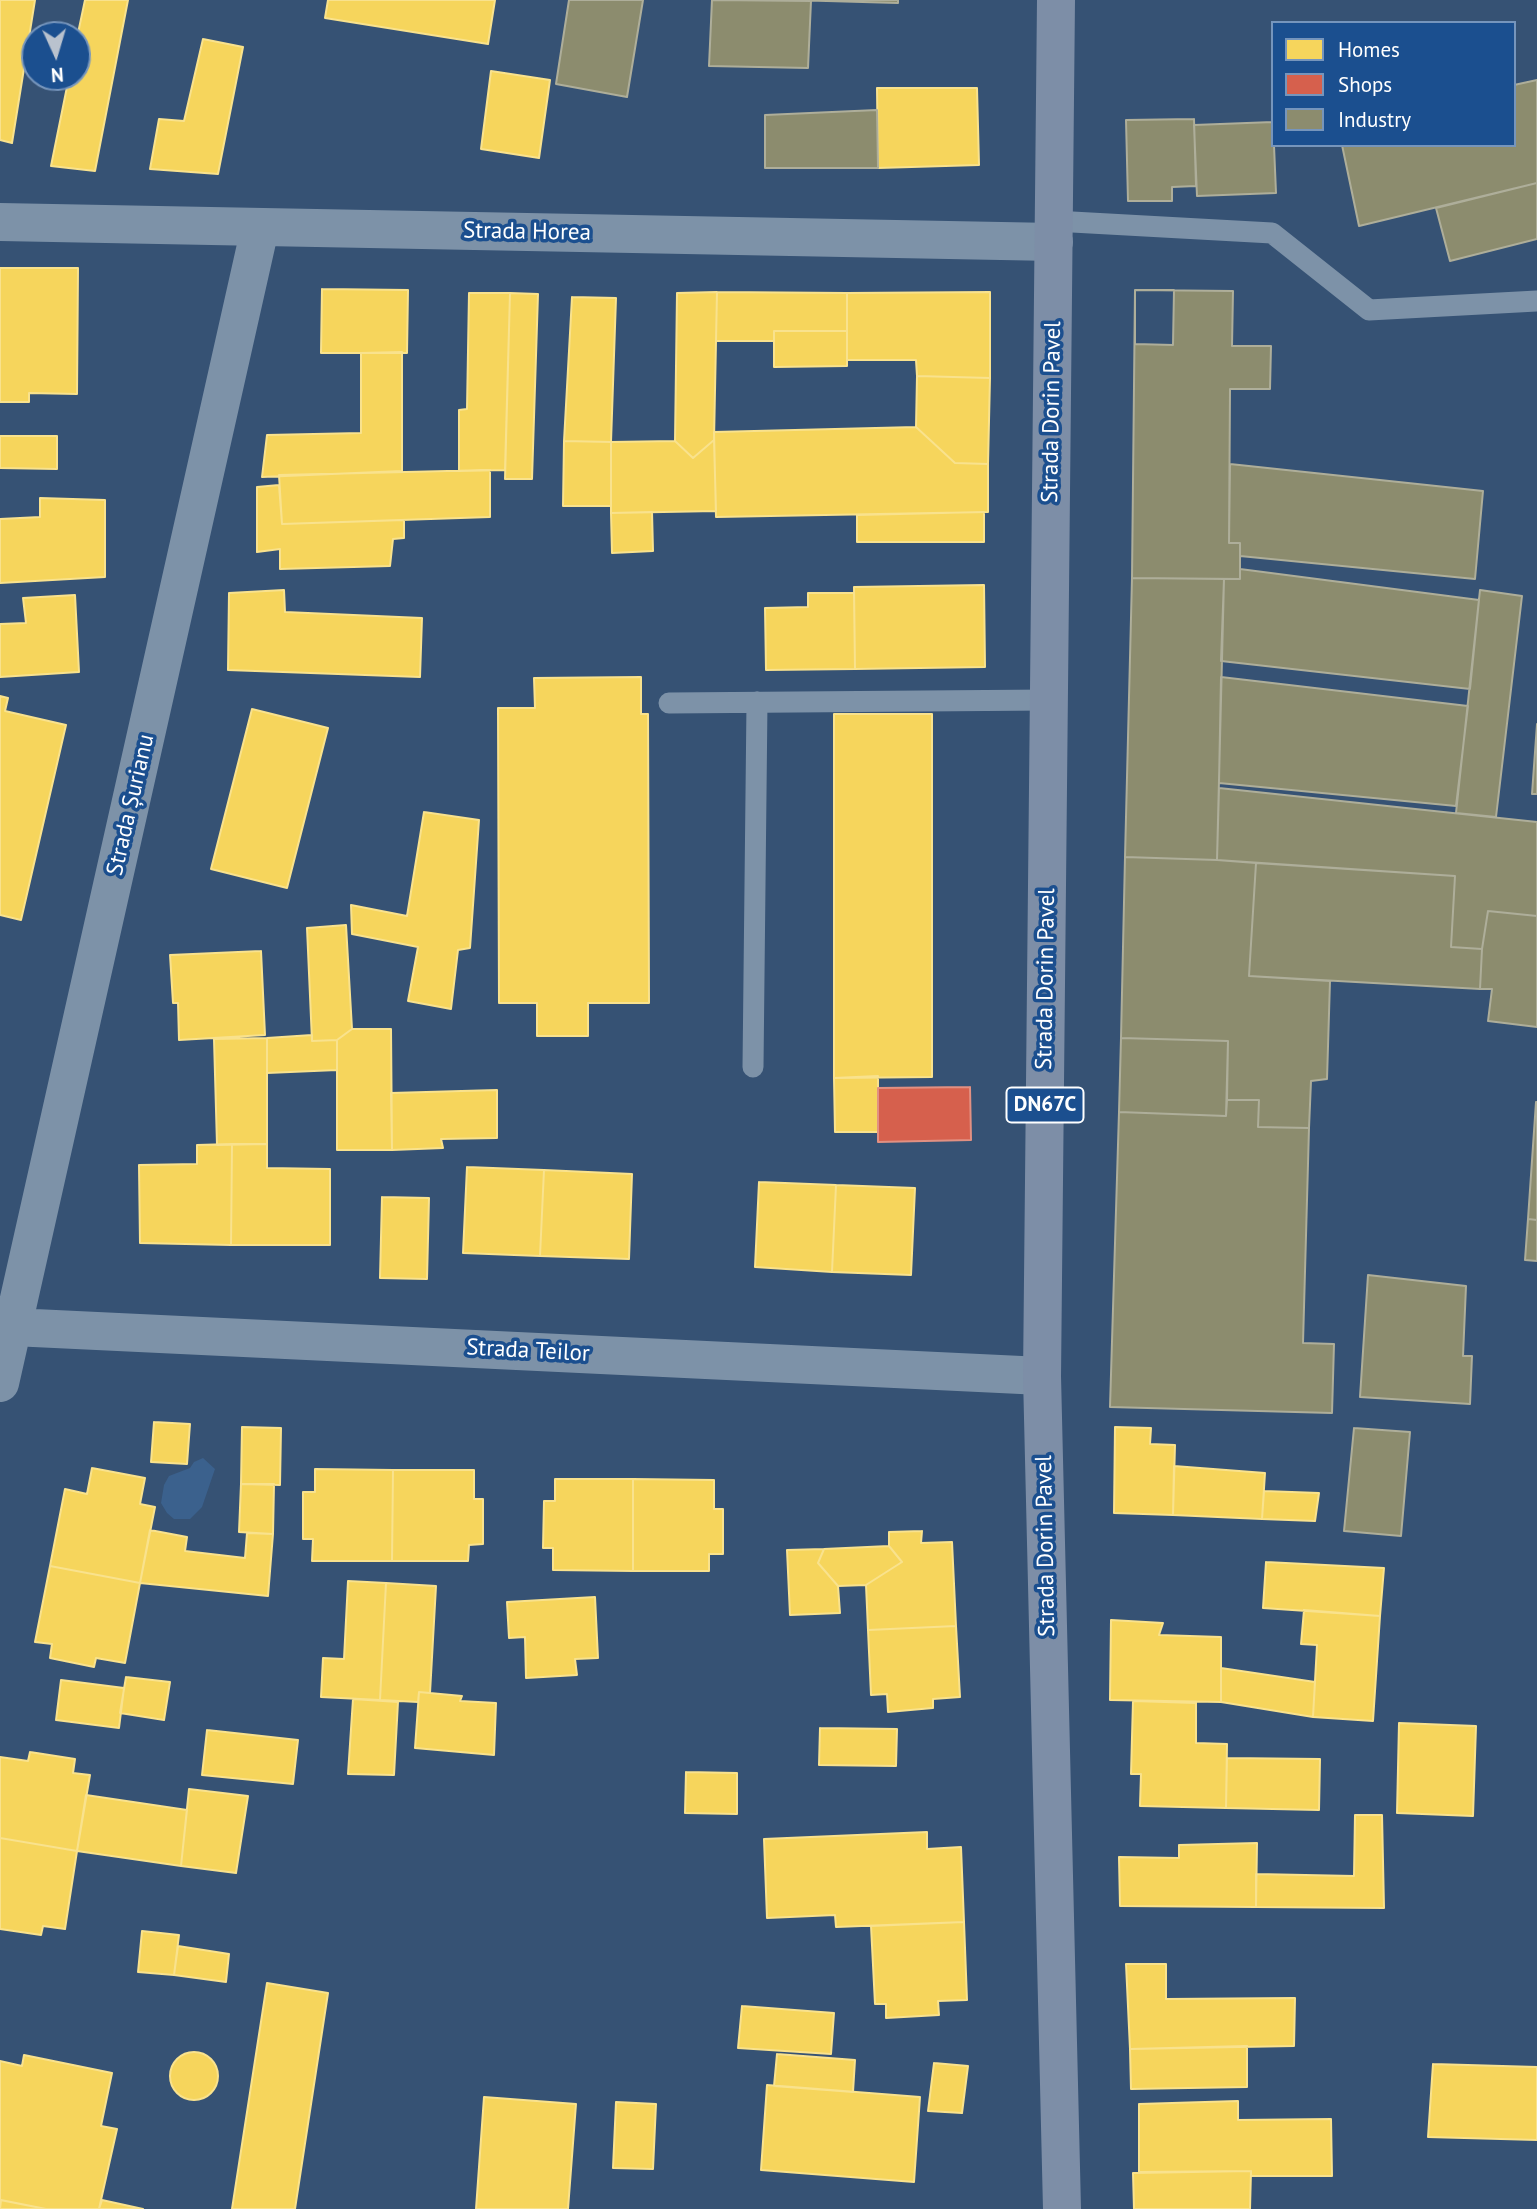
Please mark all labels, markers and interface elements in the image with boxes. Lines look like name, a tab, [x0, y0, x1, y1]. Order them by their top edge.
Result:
north arrow	[21, 21, 91, 91]
legend	[1271, 21, 1516, 147]
text: Homes	[1338, 36, 1400, 63]
text: N	[50, 63, 64, 87]
text: Shops	[1338, 71, 1392, 98]
text: Industry	[1338, 106, 1411, 133]
street label: Strada Horea	[463, 217, 591, 247]
street label: Strada Dorin Pavel	[1037, 321, 1067, 503]
street label: Strada Șurianu	[101, 732, 161, 878]
street label: Strada Dorin Pavel	[1031, 888, 1061, 1070]
road number: DN67C	[1006, 1088, 1084, 1122]
street label: Strada Teilor	[466, 1334, 590, 1368]
street label: Strada Dorin Pavel	[1031, 1455, 1061, 1637]

